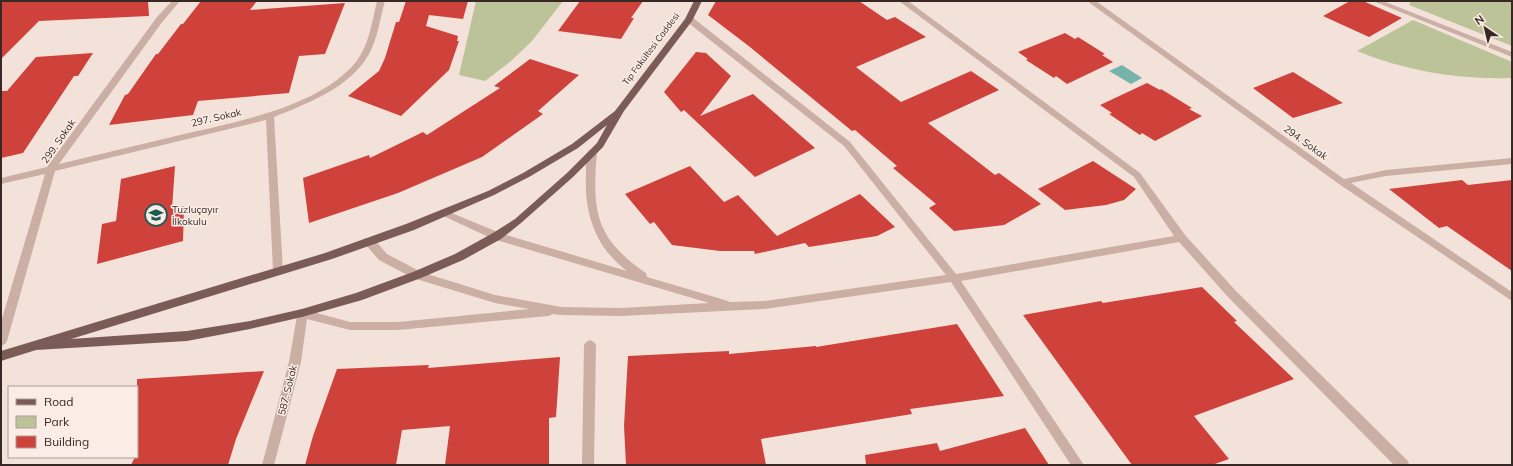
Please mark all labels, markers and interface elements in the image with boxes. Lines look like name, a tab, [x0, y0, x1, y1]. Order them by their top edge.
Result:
north arrow	[1465, 8, 1505, 48]
street label: Tıp Fakültesi Caddesi	[620, 10, 681, 87]
text: N	[1472, 12, 1487, 28]
street label: 297. Sokak	[190, 105, 243, 130]
street label: 299. Sokak	[38, 116, 79, 166]
street label: 294. Sokak	[1281, 122, 1331, 163]
school or university icon: Tuzluçayır İlkokulu	[143, 202, 169, 228]
place label: Tuzluçayır İlkokulu	[172, 203, 219, 228]
street label: 587. Sokak	[275, 363, 300, 416]
legend	[8, 386, 138, 458]
text: Road	[44, 394, 73, 409]
text: Park	[44, 414, 70, 429]
text: Building	[44, 434, 89, 449]

